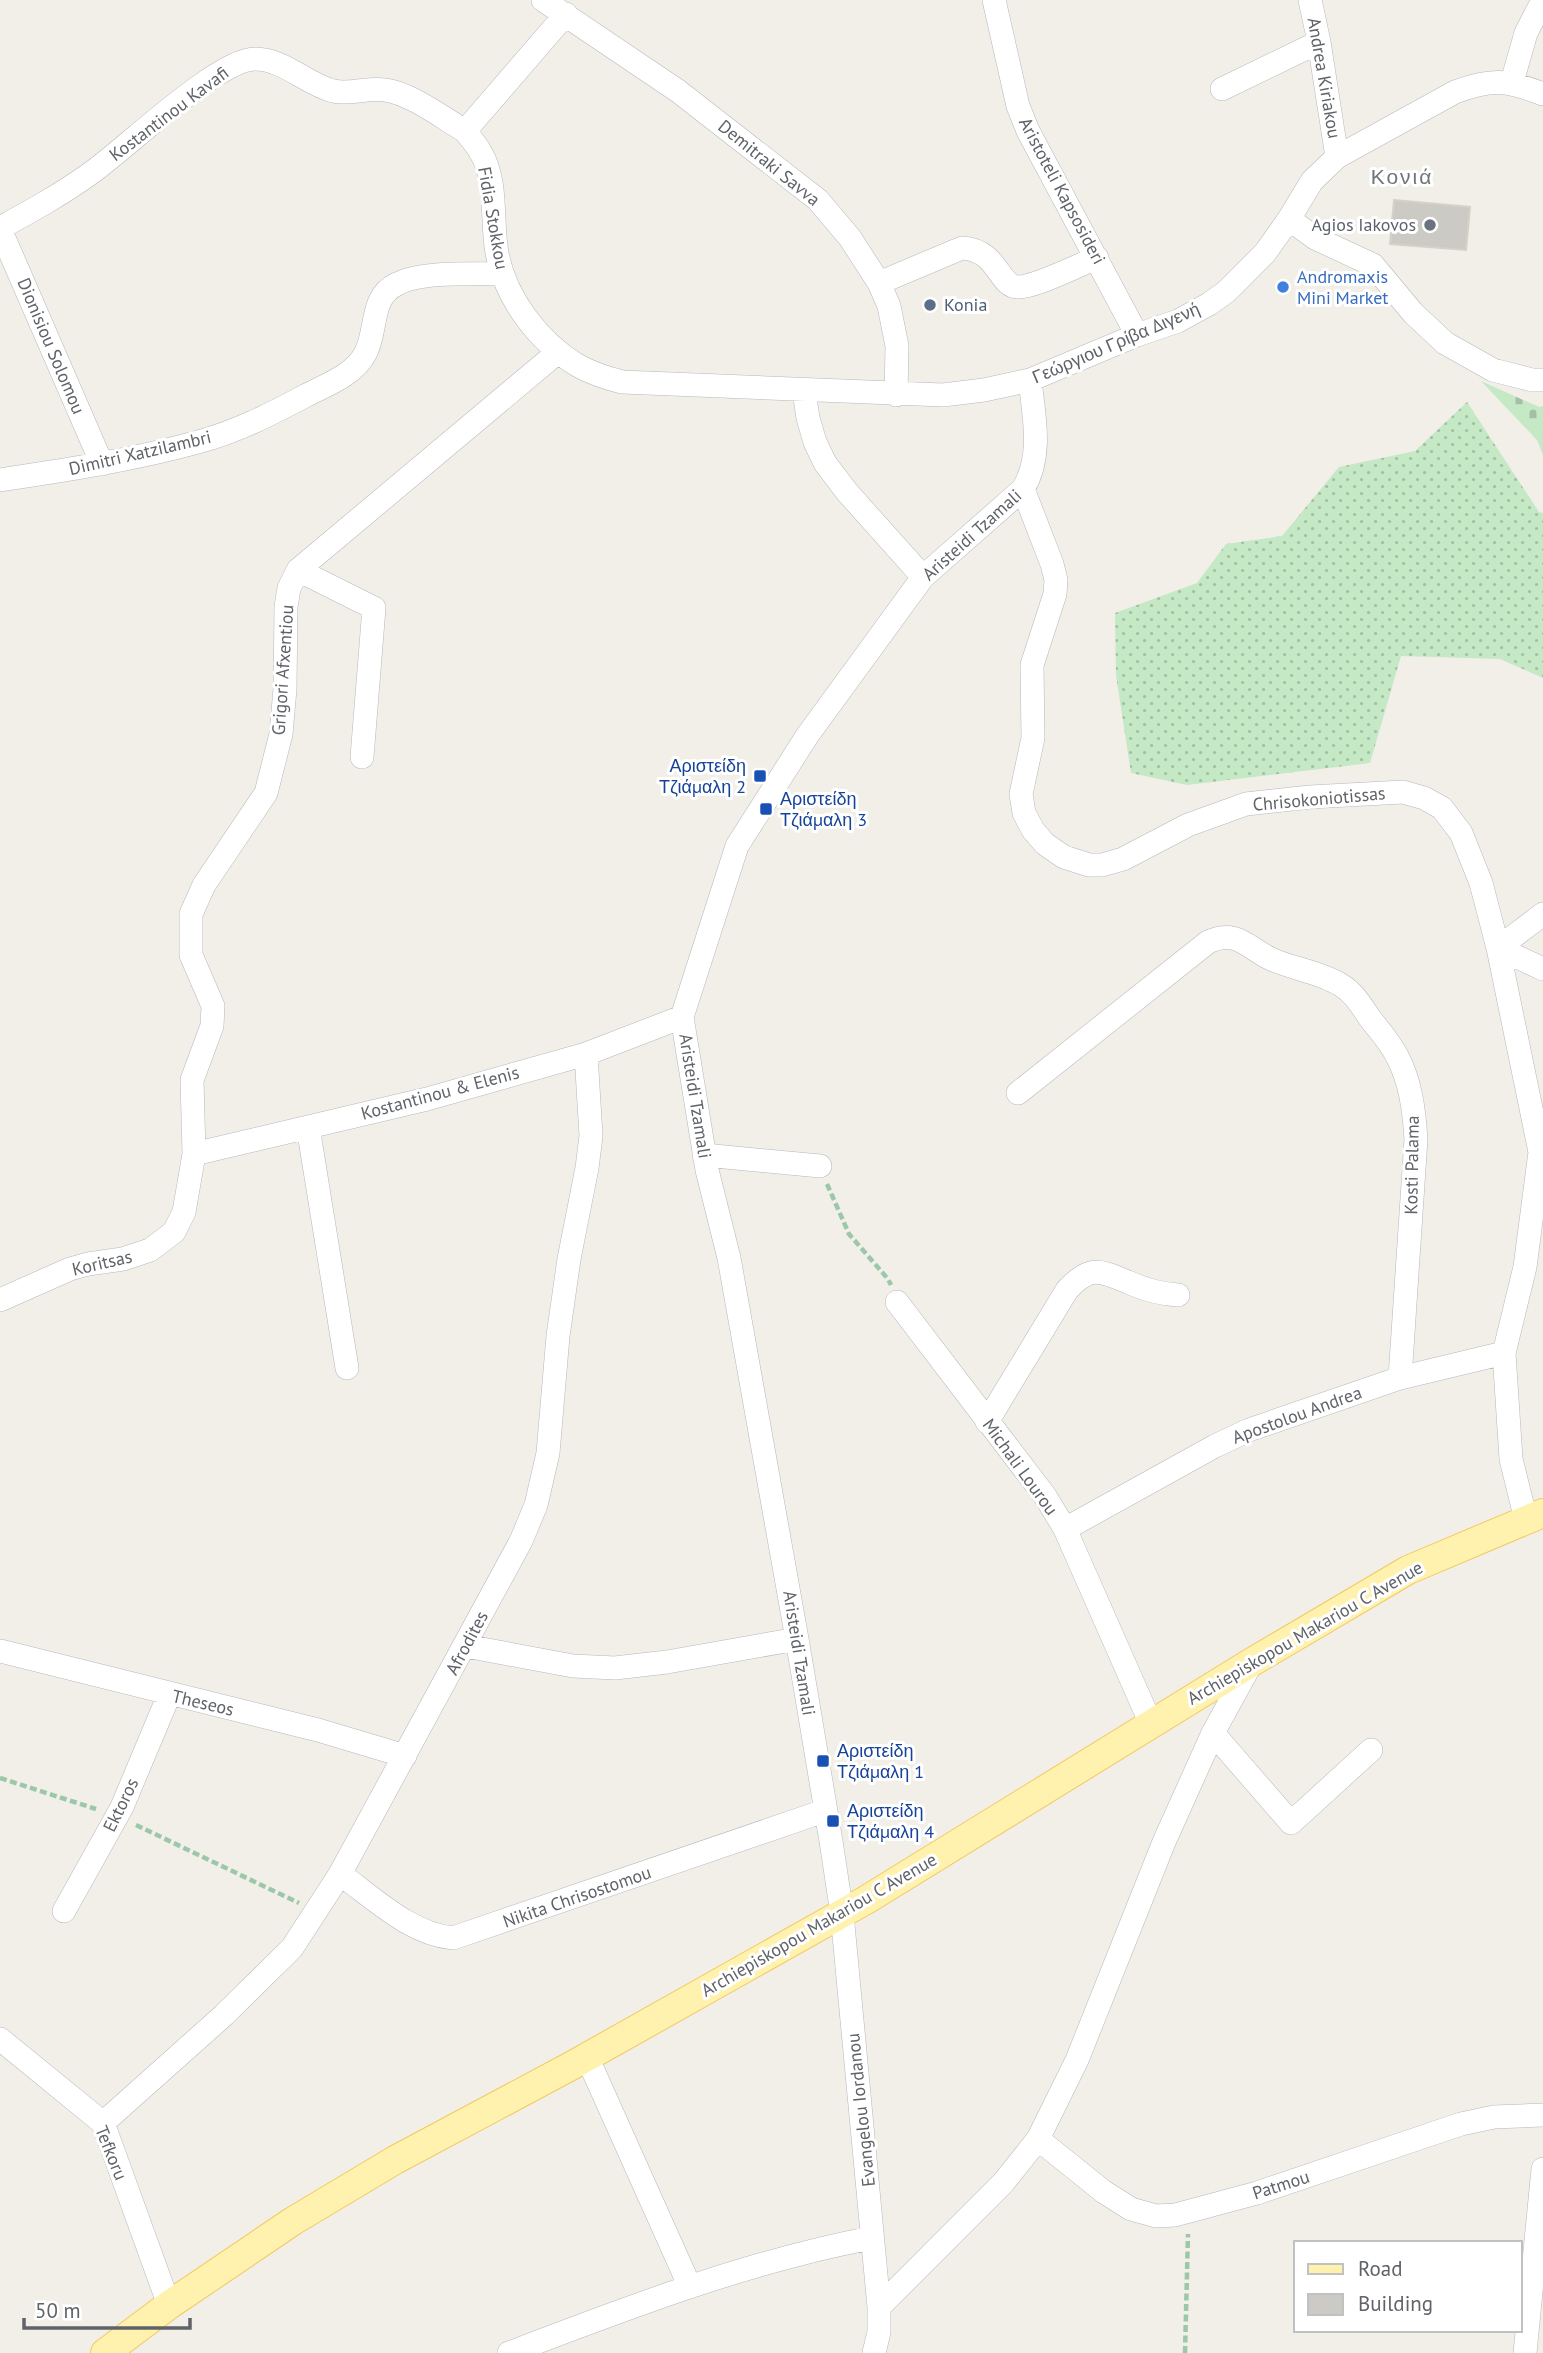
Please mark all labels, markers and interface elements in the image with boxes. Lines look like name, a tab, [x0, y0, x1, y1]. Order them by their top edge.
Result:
street label: Andrea Kiriakou	[1303, 16, 1346, 140]
street label: Kostantinou Kavafi	[104, 61, 233, 166]
street label: Aristoteli Kapsosideri	[1014, 113, 1111, 268]
street label: Demitraki Savva	[714, 114, 825, 211]
district label: Κονιά	[1371, 163, 1433, 190]
street label: Fidia Stokkou	[473, 165, 514, 271]
place label: Agios Iakovos	[1311, 213, 1416, 236]
marker: Agios Iakovos	[1422, 217, 1438, 233]
place label: Andromaxis Mini Market	[1297, 265, 1388, 309]
street label: Dionisiou Solomou	[12, 274, 90, 417]
marker: Andromaxis Mini Market	[1275, 279, 1291, 295]
place label: Konia	[944, 293, 987, 316]
marker: Konia	[922, 297, 938, 313]
street label: Γεώργιου Γρίβα Διγενή	[1029, 297, 1203, 388]
street label: Dimitri Xatzilambri	[66, 425, 213, 480]
street label: Aristeidi Tzamali	[917, 484, 1026, 585]
street label: Grigori Afxentiou	[266, 604, 299, 736]
place label: Αριστείδη Τζιάμαλη 2	[659, 754, 746, 798]
marker: Αριστείδη Τζιάμαλη 2	[752, 768, 768, 784]
street label: Chrisokoniotissas	[1252, 781, 1386, 816]
place label: Αριστείδη Τζιάμαλη 3	[780, 787, 867, 831]
marker: Αριστείδη Τζιάμαλη 3	[758, 801, 774, 817]
street label: Aristeidi Tzamali	[674, 1032, 717, 1160]
street label: Kostantinou & Elenis	[358, 1060, 522, 1125]
street label: Kosti Palama	[1399, 1115, 1424, 1215]
street label: Koritsas	[70, 1244, 134, 1281]
street label: Apostolou Andrea	[1229, 1380, 1365, 1449]
street label: Michali Lourou	[978, 1414, 1063, 1520]
street label: Archiepiskopou Makariou C Avenue	[1183, 1555, 1427, 1710]
street label: Aristeidi Tzamali	[778, 1589, 821, 1717]
street label: Afrodites	[440, 1607, 493, 1679]
street label: Theseos	[170, 1684, 236, 1721]
place label: Αριστείδη Τζιάμαλη 1	[837, 1739, 924, 1783]
marker: Αριστείδη Τζιάμαλη 1	[815, 1753, 831, 1769]
street label: Ektoros	[98, 1774, 143, 1836]
place label: Αριστείδη Τζιάμαλη 4	[847, 1799, 934, 1843]
marker: Αριστείδη Τζιάμαλη 4	[825, 1813, 841, 1829]
street label: Archiepiskopou Makariou C Avenue	[697, 1847, 941, 2002]
street label: Nikita Chrisostomou	[500, 1860, 654, 1933]
street label: Evangelou Iordanou	[841, 2032, 880, 2188]
street label: Tefkoru	[90, 2122, 133, 2183]
street label: Patmou	[1250, 2165, 1312, 2204]
legend	[1294, 2241, 1522, 2332]
text: Road	[1358, 2255, 1402, 2282]
scale bar	[24, 2286, 191, 2330]
text: Building	[1358, 2290, 1433, 2317]
text: 50 m	[35, 2297, 81, 2324]

